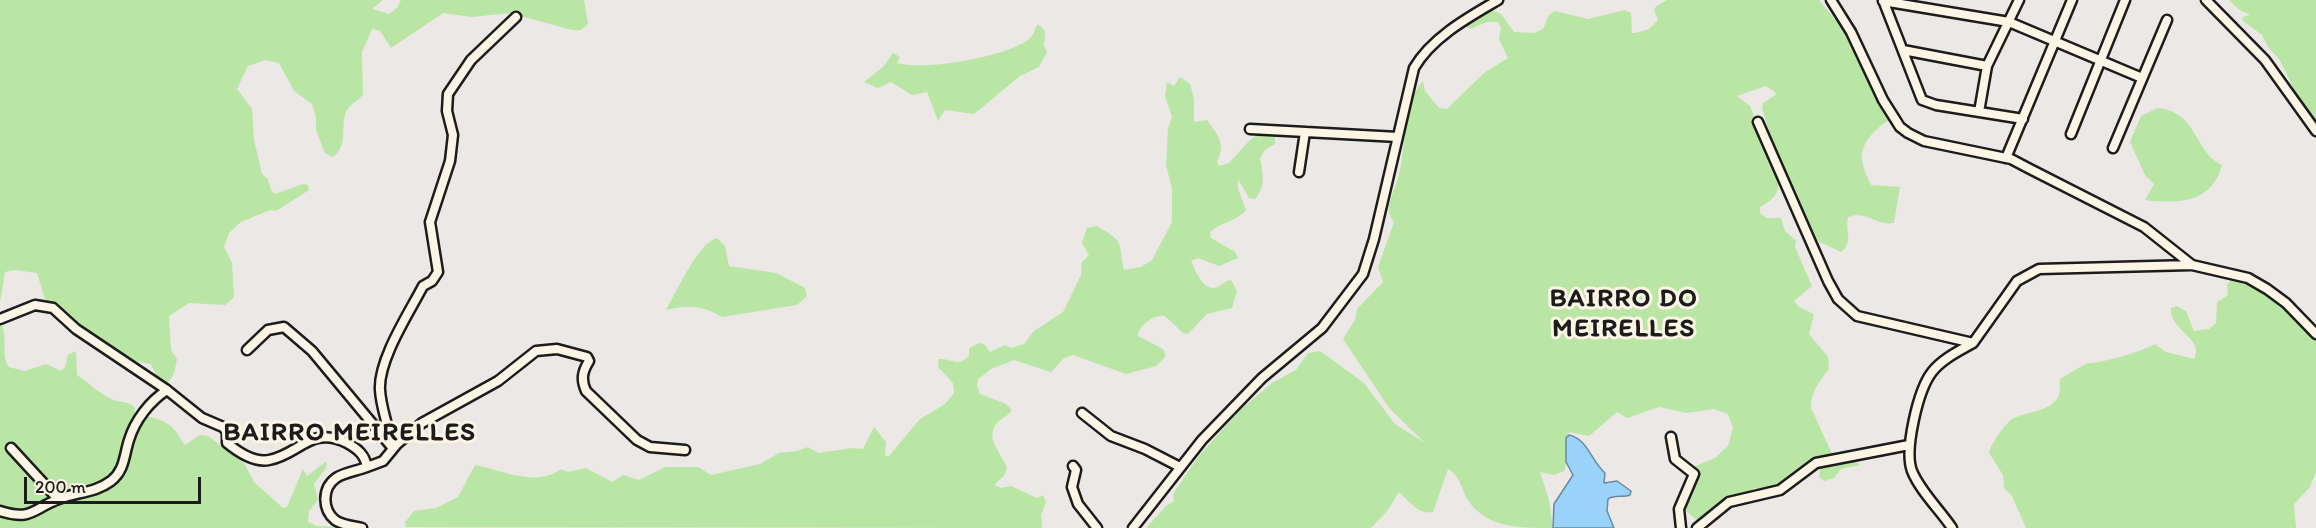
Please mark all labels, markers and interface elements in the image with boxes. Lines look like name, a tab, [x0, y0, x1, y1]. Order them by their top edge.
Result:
district label: BAIRRO DO MEIRELLES	[1551, 283, 1697, 344]
district label: BAIRRO MEIRELLES	[226, 417, 474, 449]
scale bar	[27, 465, 204, 503]
text: 200 m	[35, 476, 86, 498]

